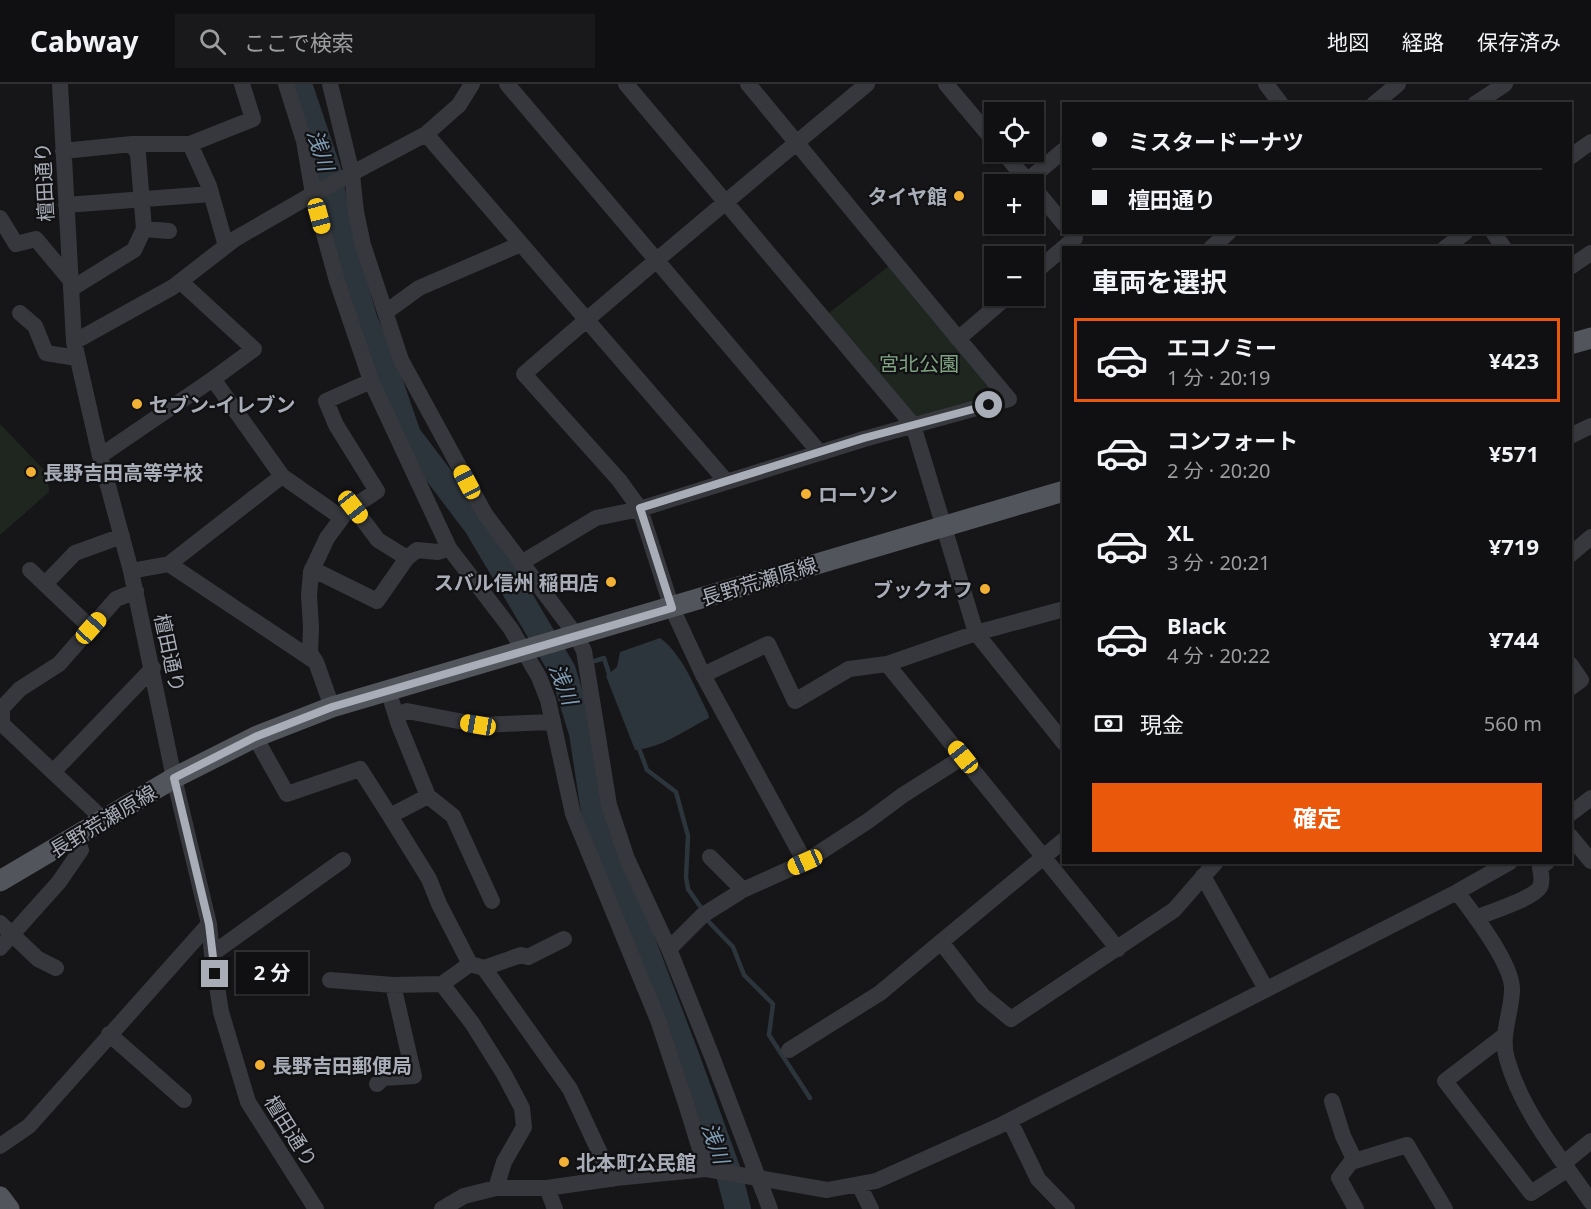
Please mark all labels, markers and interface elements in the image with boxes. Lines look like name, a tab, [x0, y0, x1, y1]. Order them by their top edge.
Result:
search box	[175, 14, 595, 68]
text: Cabway	[30, 22, 139, 60]
icon: search	[196, 25, 229, 58]
text: ここで検索	[244, 27, 354, 57]
text: 地図	[1327, 28, 1369, 56]
text: 経路	[1402, 28, 1444, 56]
text: 保存済み	[1477, 28, 1561, 56]
map controls	[984, 102, 1044, 306]
button: locate	[984, 102, 1044, 162]
water label: 浅川	[301, 126, 341, 176]
text: ミスタードーナツ	[1128, 126, 1304, 156]
street label: 檀田通り	[28, 141, 60, 223]
button: +	[984, 174, 1044, 234]
place label: タイヤ館	[868, 183, 947, 210]
text: 檀田通り	[1128, 184, 1216, 214]
marker: タイヤ館	[952, 189, 966, 203]
car	[306, 196, 332, 236]
button: −	[984, 246, 1044, 306]
text: 車両を選択	[1092, 263, 1227, 300]
text: エコノミー	[1167, 332, 1277, 362]
icon: car	[1095, 333, 1149, 387]
text: ¥423	[1489, 345, 1539, 375]
park label: 宮北公園	[879, 350, 959, 377]
text: 1 分 · 20:19	[1167, 364, 1271, 391]
place label: セブン-イレブン	[149, 391, 295, 418]
route start	[975, 391, 1002, 418]
marker: セブン-イレブン	[130, 397, 144, 411]
text: コンフォート	[1167, 425, 1298, 455]
icon: car	[1095, 426, 1149, 480]
text: ¥571	[1489, 438, 1539, 468]
text: 2 分 · 20:20	[1167, 457, 1271, 484]
place label: 長野吉田高等学校	[43, 459, 203, 486]
car	[451, 462, 483, 502]
marker: 長野吉田高等学校	[24, 465, 38, 479]
place label: ローソン	[818, 481, 898, 508]
car	[335, 487, 371, 527]
marker: ローソン	[799, 487, 813, 501]
text: XL	[1167, 517, 1194, 547]
icon: car	[1095, 519, 1149, 573]
text: ¥719	[1489, 531, 1539, 561]
text: 3 分 · 20:21	[1167, 549, 1271, 576]
street label: 長野荒瀬原線	[698, 551, 820, 611]
place label: スバル信州 稲田店	[434, 569, 599, 596]
marker: スバル信州 稲田店	[604, 575, 618, 589]
place label: ブックオフ	[873, 576, 973, 603]
marker: ブックオフ	[978, 582, 992, 596]
car	[72, 609, 110, 647]
text: Black	[1167, 610, 1226, 640]
street label: 檀田通り	[148, 611, 192, 695]
icon: car	[1095, 612, 1149, 666]
text: ¥744	[1489, 624, 1539, 654]
text: 4 分 · 20:22	[1167, 642, 1271, 669]
water label: 浅川	[543, 659, 585, 710]
icon: cash	[1092, 707, 1125, 740]
text: 現金	[1140, 709, 1184, 739]
text: 560 m	[1484, 710, 1542, 737]
car	[459, 713, 497, 737]
car	[945, 737, 981, 777]
street label: 長野荒瀬原線	[45, 779, 161, 863]
button: 確定	[1092, 783, 1542, 852]
car	[785, 846, 825, 878]
callout: 2 分	[236, 953, 308, 995]
text: 2 分	[254, 959, 290, 986]
route end	[201, 960, 228, 987]
place label: 長野吉田郵便局	[272, 1052, 412, 1079]
marker: 長野吉田郵便局	[253, 1058, 267, 1072]
street label: 檀田通り	[258, 1090, 324, 1172]
water label: 浅川	[696, 1119, 737, 1169]
place label: 北本町公民館	[576, 1149, 696, 1176]
marker: 北本町公民館	[557, 1155, 571, 1169]

